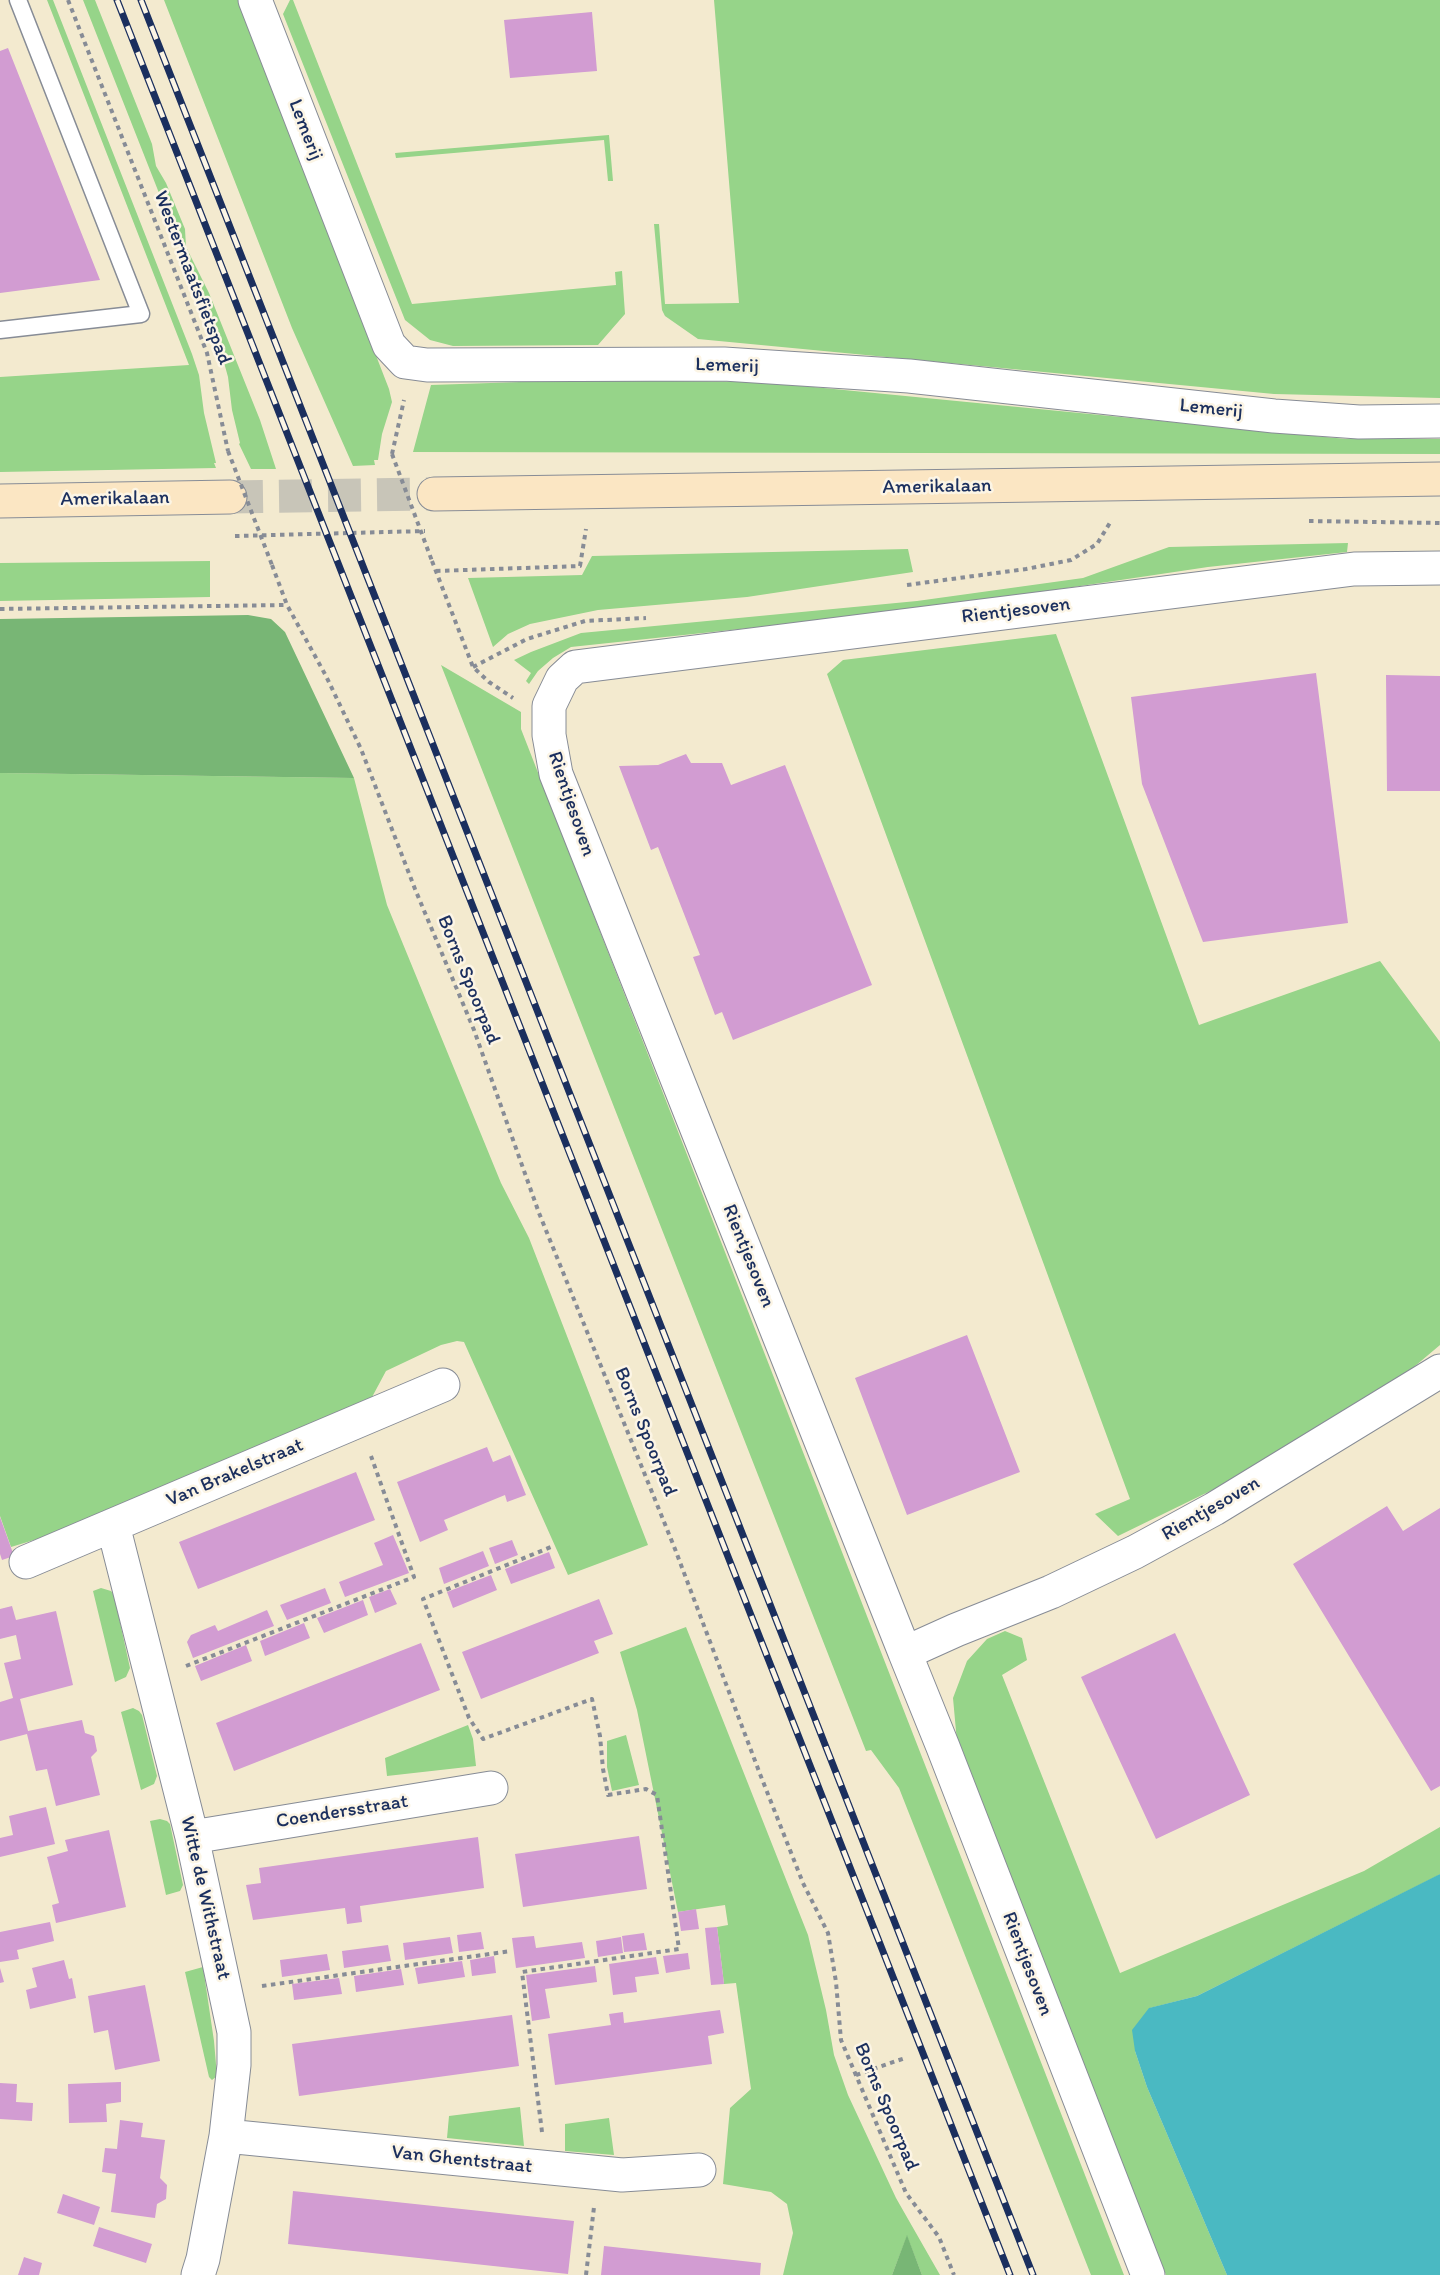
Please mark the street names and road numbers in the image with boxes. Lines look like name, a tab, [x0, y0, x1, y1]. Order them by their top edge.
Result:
street label: Lemerij	[282, 96, 328, 164]
street label: Westermaatsfietspad	[148, 188, 236, 368]
street label: Lemerij	[695, 353, 759, 379]
street label: Lemerij	[1178, 394, 1244, 424]
street label: Amerikalaan	[882, 474, 992, 500]
street label: Amerikalaan	[60, 486, 170, 512]
street label: Rientjesoven	[960, 592, 1072, 630]
street label: Rientjesoven	[542, 748, 600, 860]
street label: Borns Spoorpad	[431, 912, 505, 1048]
street label: Rientjesoven	[716, 1201, 780, 1311]
street label: Borns Spoorpad	[608, 1364, 682, 1500]
street label: Van Brakelstraat	[163, 1433, 307, 1513]
street label: Rientjesoven	[1158, 1471, 1264, 1547]
street label: Coendersstraat	[274, 1790, 410, 1834]
street label: Witte de Withstraat	[175, 1814, 235, 1982]
street label: Rientjesoven	[996, 1909, 1058, 2019]
street label: Borns Spoorpad	[848, 2039, 924, 2175]
street label: Van Ghentstraat	[390, 2141, 534, 2179]

